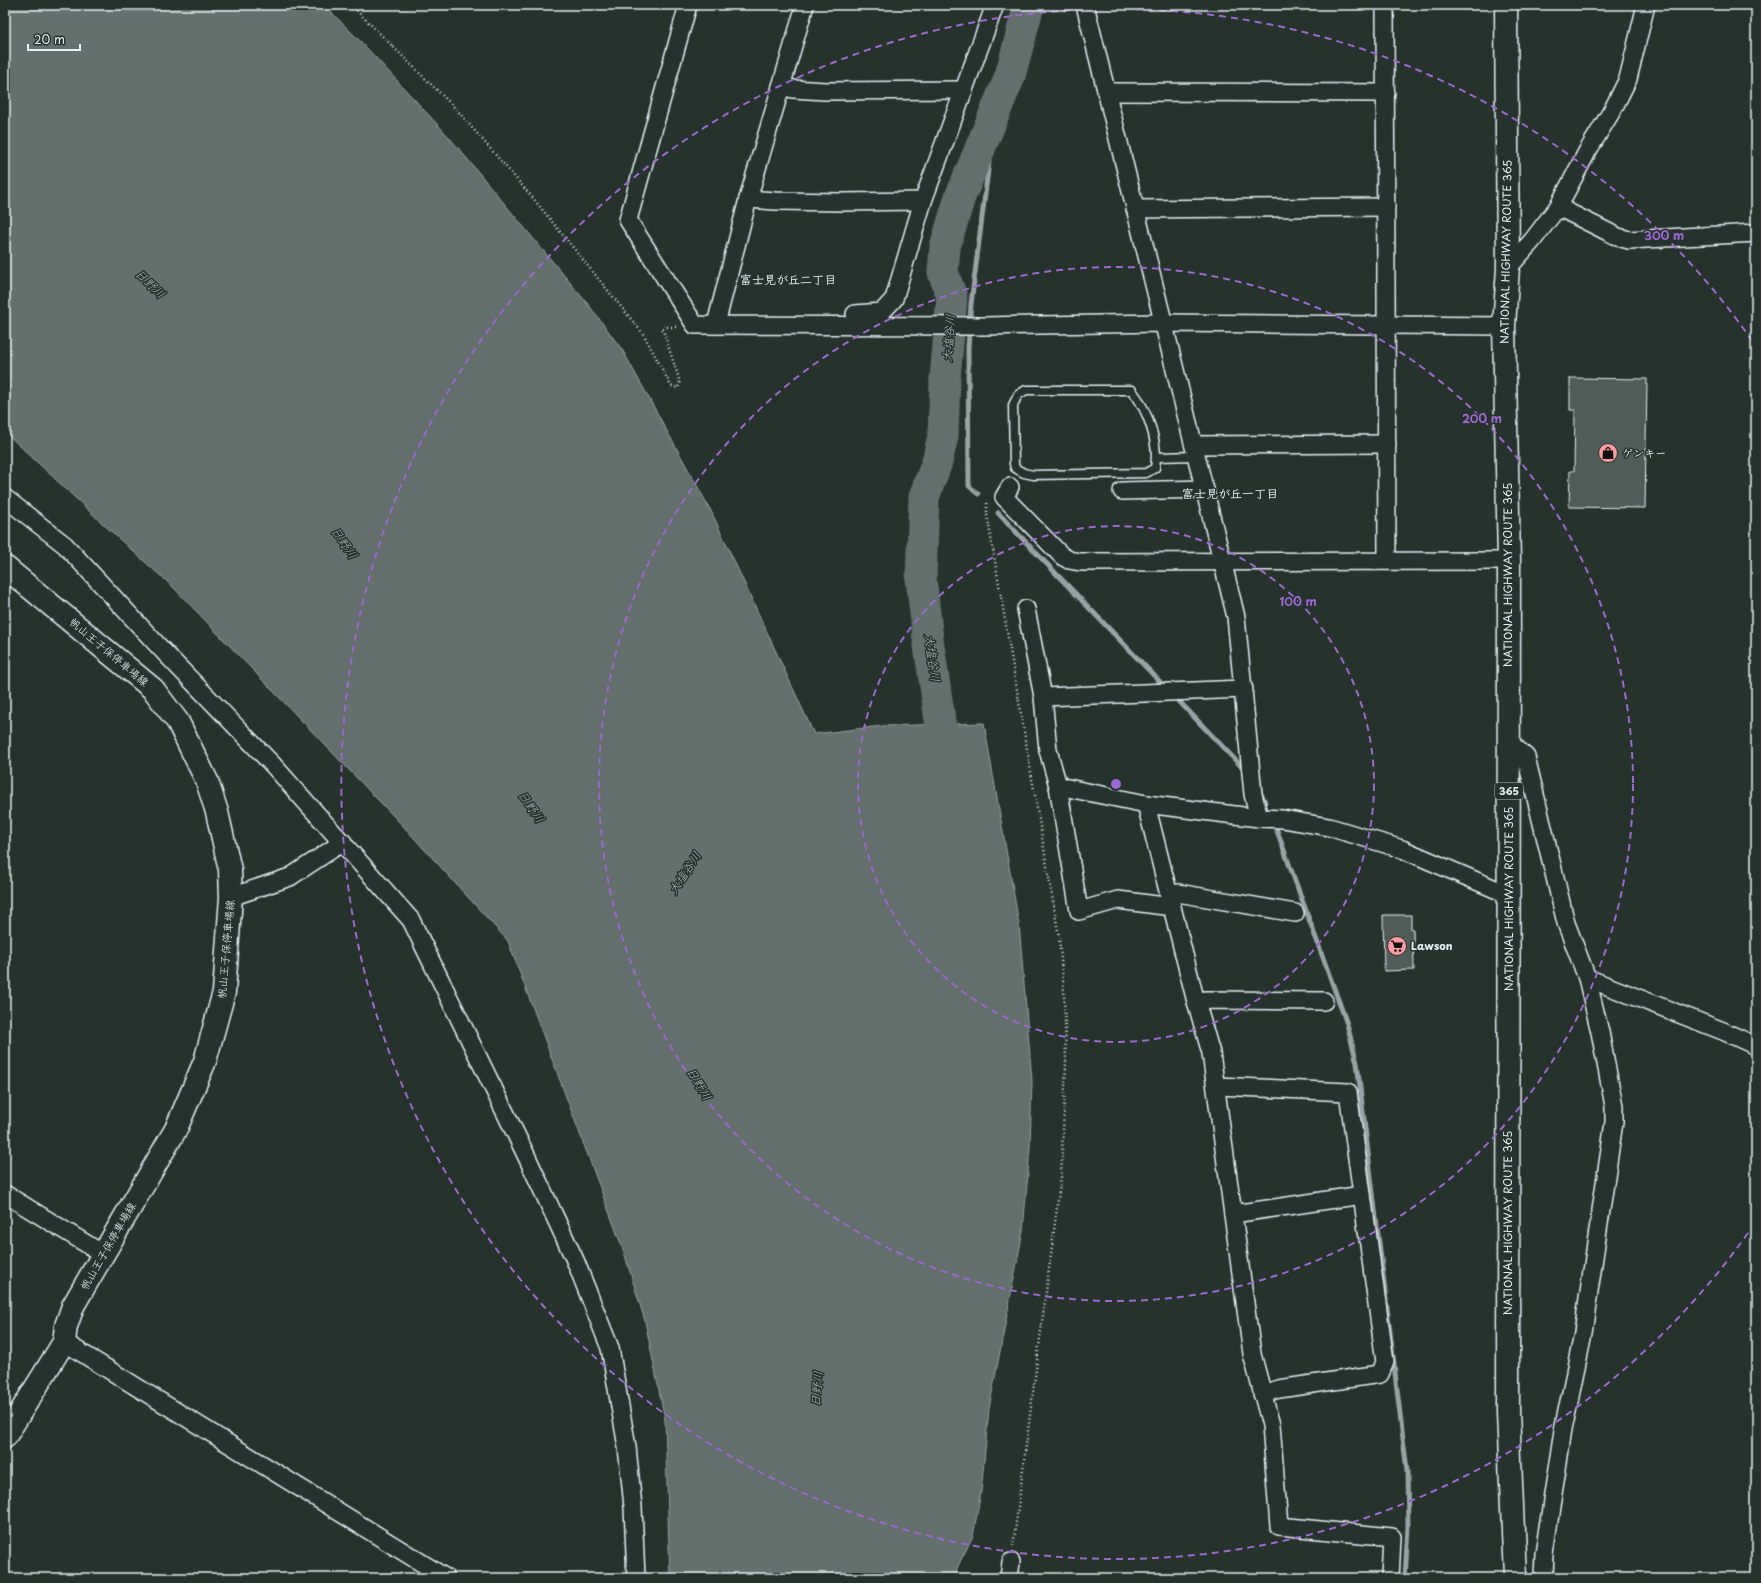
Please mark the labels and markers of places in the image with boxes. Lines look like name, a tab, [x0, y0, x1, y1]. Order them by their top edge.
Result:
shop icon: ゲンキー	[1597, 442, 1619, 464]
place label: ゲンキー	[1622, 444, 1666, 461]
centre of rings	[1109, 777, 1123, 791]
supermarket icon: Lawson	[1386, 935, 1408, 957]
place label: Lawson	[1411, 937, 1453, 954]

